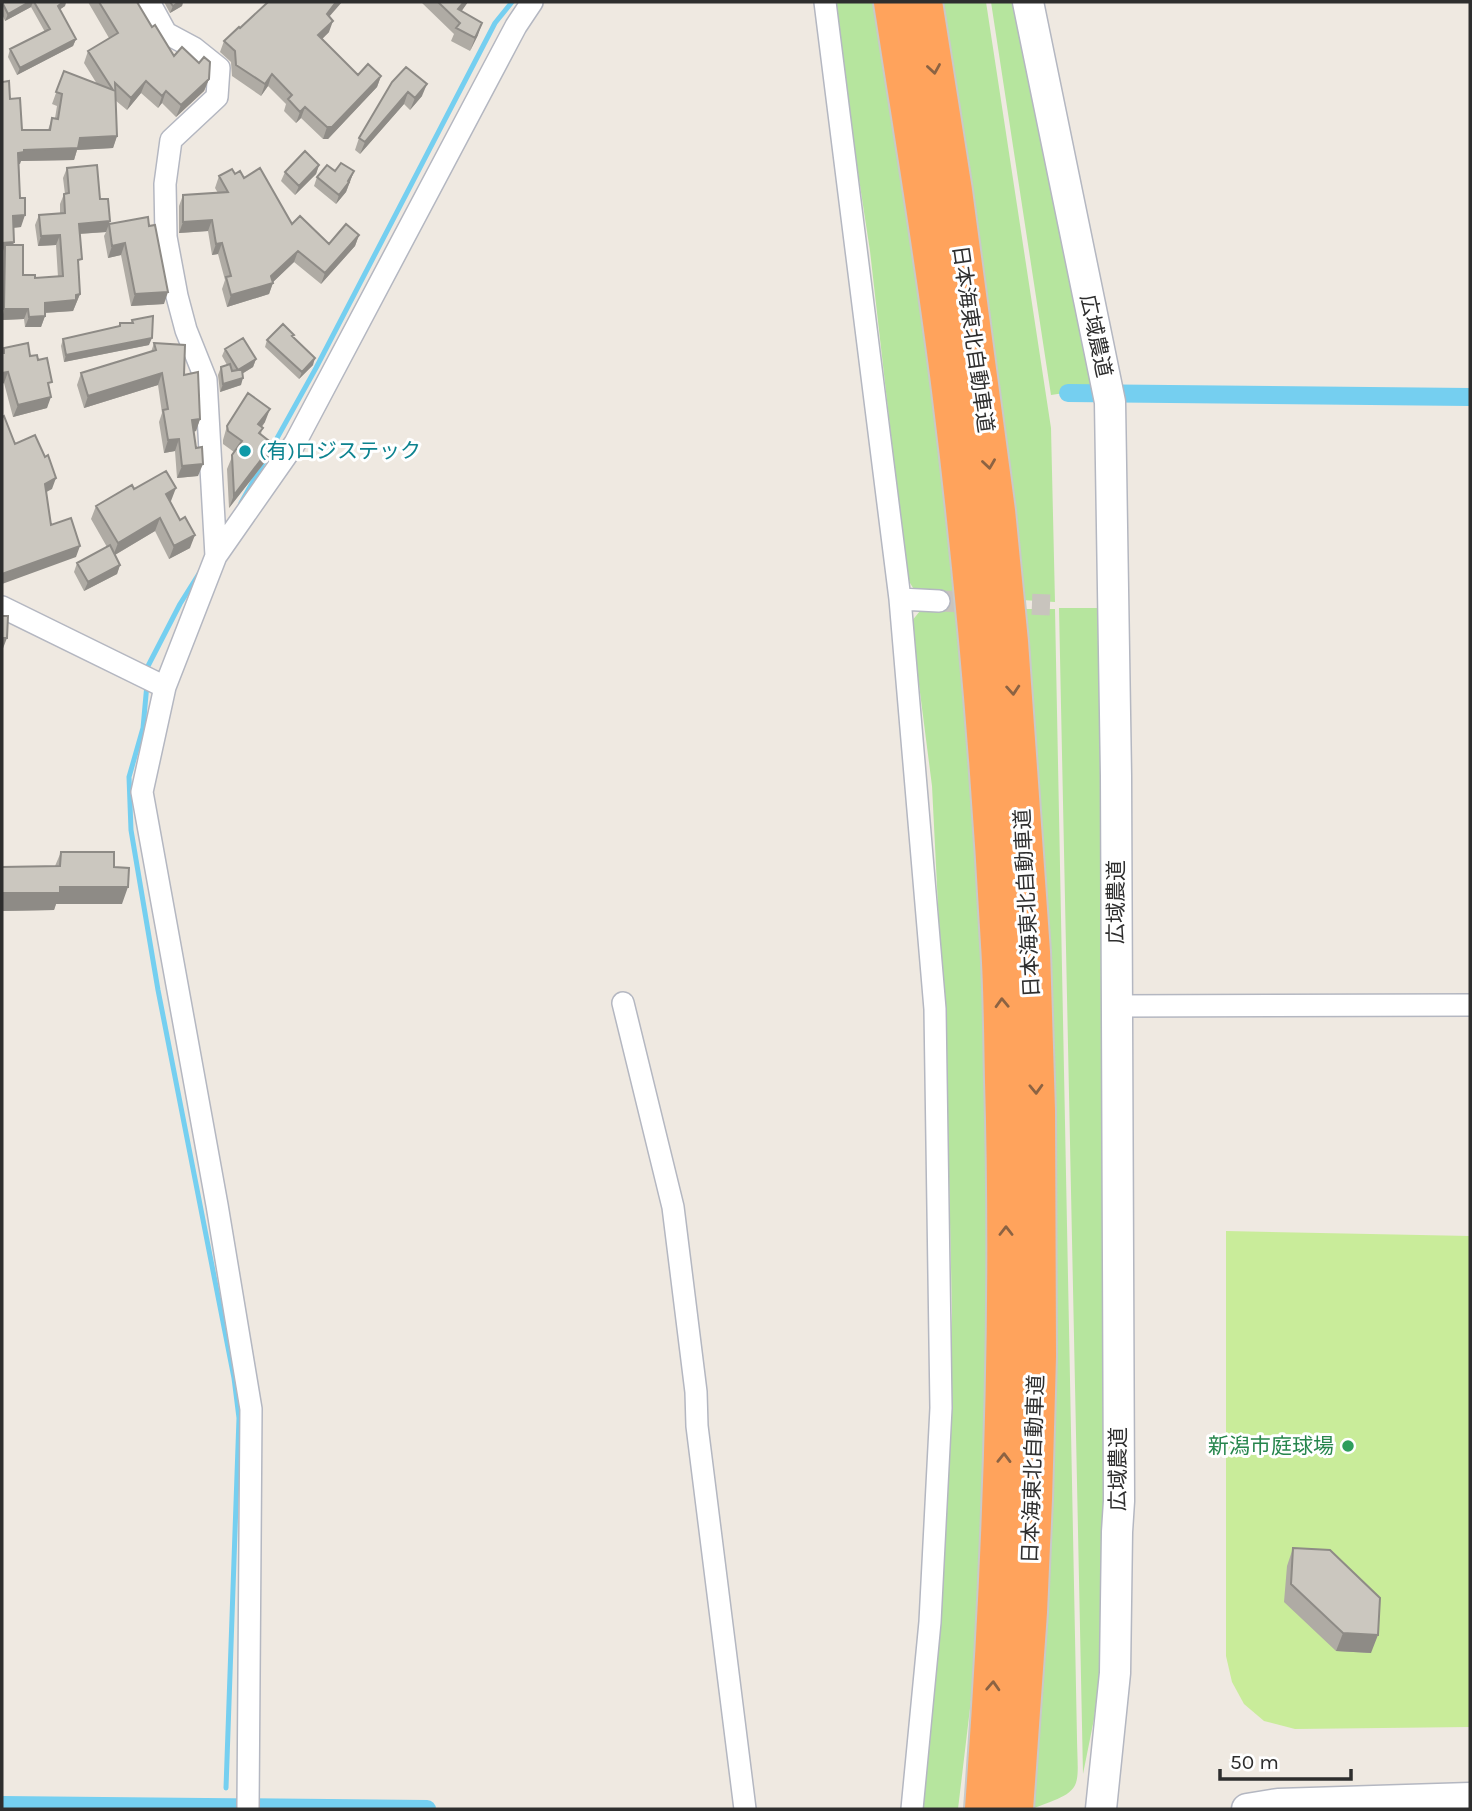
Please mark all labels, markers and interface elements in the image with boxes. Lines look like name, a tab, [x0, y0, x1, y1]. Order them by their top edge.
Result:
one-way arrow	[926, 63, 941, 75]
street label: 日本海東北自動車道	[948, 244, 998, 434]
street label: 広域農道	[1076, 292, 1116, 380]
place label: (有)ロジステック	[259, 439, 421, 463]
marker: (有)ロジステック	[237, 443, 253, 459]
one-way arrow	[982, 458, 997, 470]
one-way arrow	[1005, 685, 1020, 696]
street label: 日本海東北自動車道	[1010, 808, 1044, 998]
street label: 広域農道	[1104, 860, 1128, 944]
one-way arrow	[995, 998, 1010, 1009]
one-way arrow	[1028, 1084, 1043, 1095]
one-way arrow	[998, 1225, 1014, 1236]
street label: 日本海東北自動車道	[1018, 1374, 1048, 1564]
street label: 広域農道	[1106, 1427, 1130, 1511]
place label: 新潟市庭球場	[1208, 1434, 1334, 1458]
marker: 新潟市庭球場	[1340, 1438, 1356, 1454]
one-way arrow	[996, 1453, 1011, 1464]
one-way arrow	[985, 1680, 1000, 1691]
scale bar	[1220, 1738, 1351, 1782]
text: 50 m	[1230, 1750, 1279, 1774]

